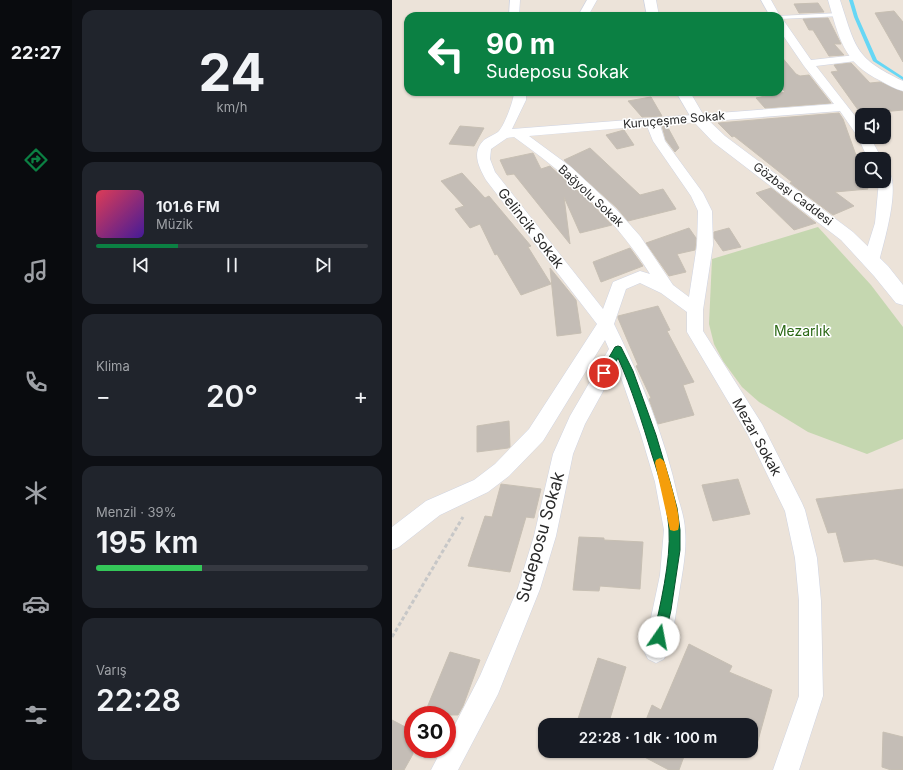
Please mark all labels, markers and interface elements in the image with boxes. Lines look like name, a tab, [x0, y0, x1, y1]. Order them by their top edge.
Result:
text: 90 m	[486, 27, 555, 61]
icon: left	[420, 28, 472, 80]
text: 24	[198, 41, 266, 104]
text: 22:27	[11, 42, 61, 63]
text: Sudeposu Sokak	[486, 61, 629, 82]
text: km/h	[217, 99, 247, 115]
street label: Kuruçeşme Sokak	[622, 108, 726, 131]
map controls	[855, 108, 891, 188]
button: sound	[855, 108, 891, 144]
icon: directions	[22, 146, 50, 174]
button: search	[855, 152, 891, 188]
street label: Gözbaşı Caddesi	[751, 159, 836, 228]
street label: Bağyolu Sokak	[556, 162, 627, 230]
street label: Gelincik Sokak	[495, 184, 568, 271]
text: 101.6 FM	[156, 197, 220, 216]
text: Müzik	[156, 216, 193, 232]
icon: previous	[130, 254, 152, 276]
icon: pause	[221, 254, 243, 276]
icon: next	[312, 254, 334, 276]
icon: music	[22, 257, 50, 285]
park label: Mezarlık	[774, 322, 830, 339]
pin	[587, 356, 621, 390]
text: Klima	[96, 358, 130, 374]
icon: arrive	[593, 362, 615, 384]
icon: phone	[22, 368, 50, 396]
text: 20°	[206, 378, 258, 414]
text: −	[96, 383, 111, 409]
text: +	[353, 383, 368, 409]
street label: Mezar Sokak	[729, 395, 786, 479]
street label: Sudeposu Sokak	[512, 469, 568, 605]
icon: climate	[22, 479, 50, 507]
text: Menzil · 39%	[96, 504, 176, 520]
text: 195 km	[96, 524, 198, 560]
icon: car	[22, 590, 50, 618]
position arrow	[638, 616, 680, 658]
text: Varış	[96, 662, 127, 678]
text: 22:28	[96, 682, 181, 718]
icon: filters	[22, 701, 50, 729]
speed limit sign: 30	[404, 706, 456, 758]
text: 22:28 · 1 dk · 100 m	[579, 728, 717, 747]

